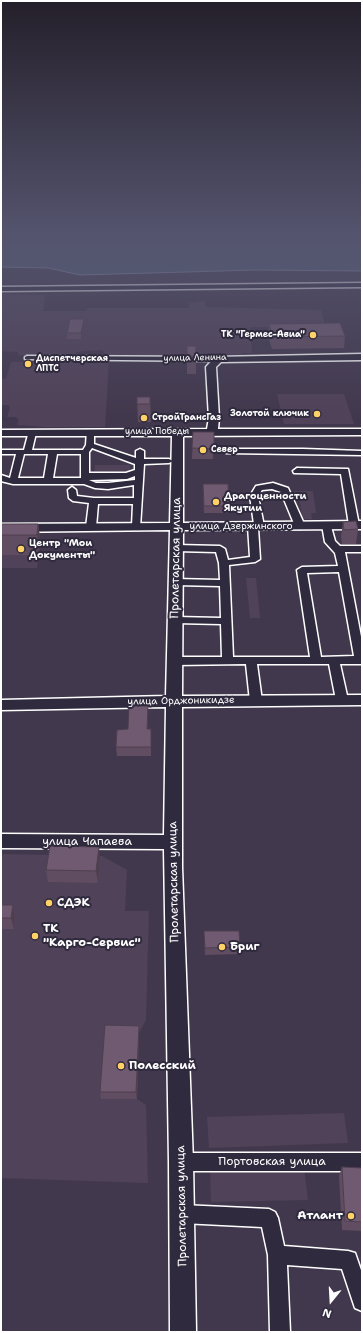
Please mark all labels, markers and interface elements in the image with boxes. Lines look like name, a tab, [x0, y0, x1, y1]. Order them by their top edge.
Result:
place label: ТК "Гермес-Авиа"	[221, 330, 305, 340]
marker: ТК "Гермес-Авиа"	[308, 330, 318, 340]
street label: улица Ленина	[163, 352, 227, 364]
place label: Диспетчерская ЛПТС	[36, 354, 108, 375]
marker: Диспетчерская ЛПТС	[23, 359, 33, 369]
place label: Золотой ключик	[230, 409, 309, 419]
marker: Золотой ключик	[312, 409, 322, 419]
marker: СтройТрансГаз	[139, 413, 149, 423]
place label: СтройТрансГаз	[152, 413, 221, 423]
street label: улица Победы	[125, 427, 189, 437]
marker: Север	[198, 445, 208, 455]
place label: Север	[211, 445, 238, 455]
place label: Драгоценности Якутии	[224, 490, 306, 514]
street label: Пролетарская улица	[168, 497, 184, 619]
marker: Драгоценности Якутии	[211, 497, 221, 507]
street label: улица Дзержинского	[189, 520, 293, 532]
place label: Центр "Мои Документы"	[29, 537, 95, 560]
marker: Центр "Мои Документы"	[16, 544, 26, 554]
street label: улица Орджоникидзе	[127, 694, 235, 708]
street label: Пролетарская улица	[166, 821, 182, 943]
street label: улица Чапаева	[42, 835, 132, 849]
place label: СДЭК	[57, 896, 90, 910]
marker: СДЭК	[44, 898, 54, 908]
place label: ТК "Карго-Сервис"	[43, 922, 141, 950]
marker: ТК "Карго-Сервис"	[30, 931, 40, 941]
place label: Бриг	[230, 940, 260, 954]
marker: Бриг	[217, 942, 227, 952]
place label: Полесский	[129, 1059, 196, 1073]
marker: Полесский	[116, 1061, 126, 1071]
street label: Пролетарская улица	[174, 1145, 190, 1267]
street label: Портовская улица	[218, 1155, 326, 1169]
place label: Атлант	[297, 1209, 343, 1223]
marker: Атлант	[346, 1211, 356, 1221]
north arrow	[311, 1281, 351, 1321]
text: N	[321, 1304, 334, 1321]

